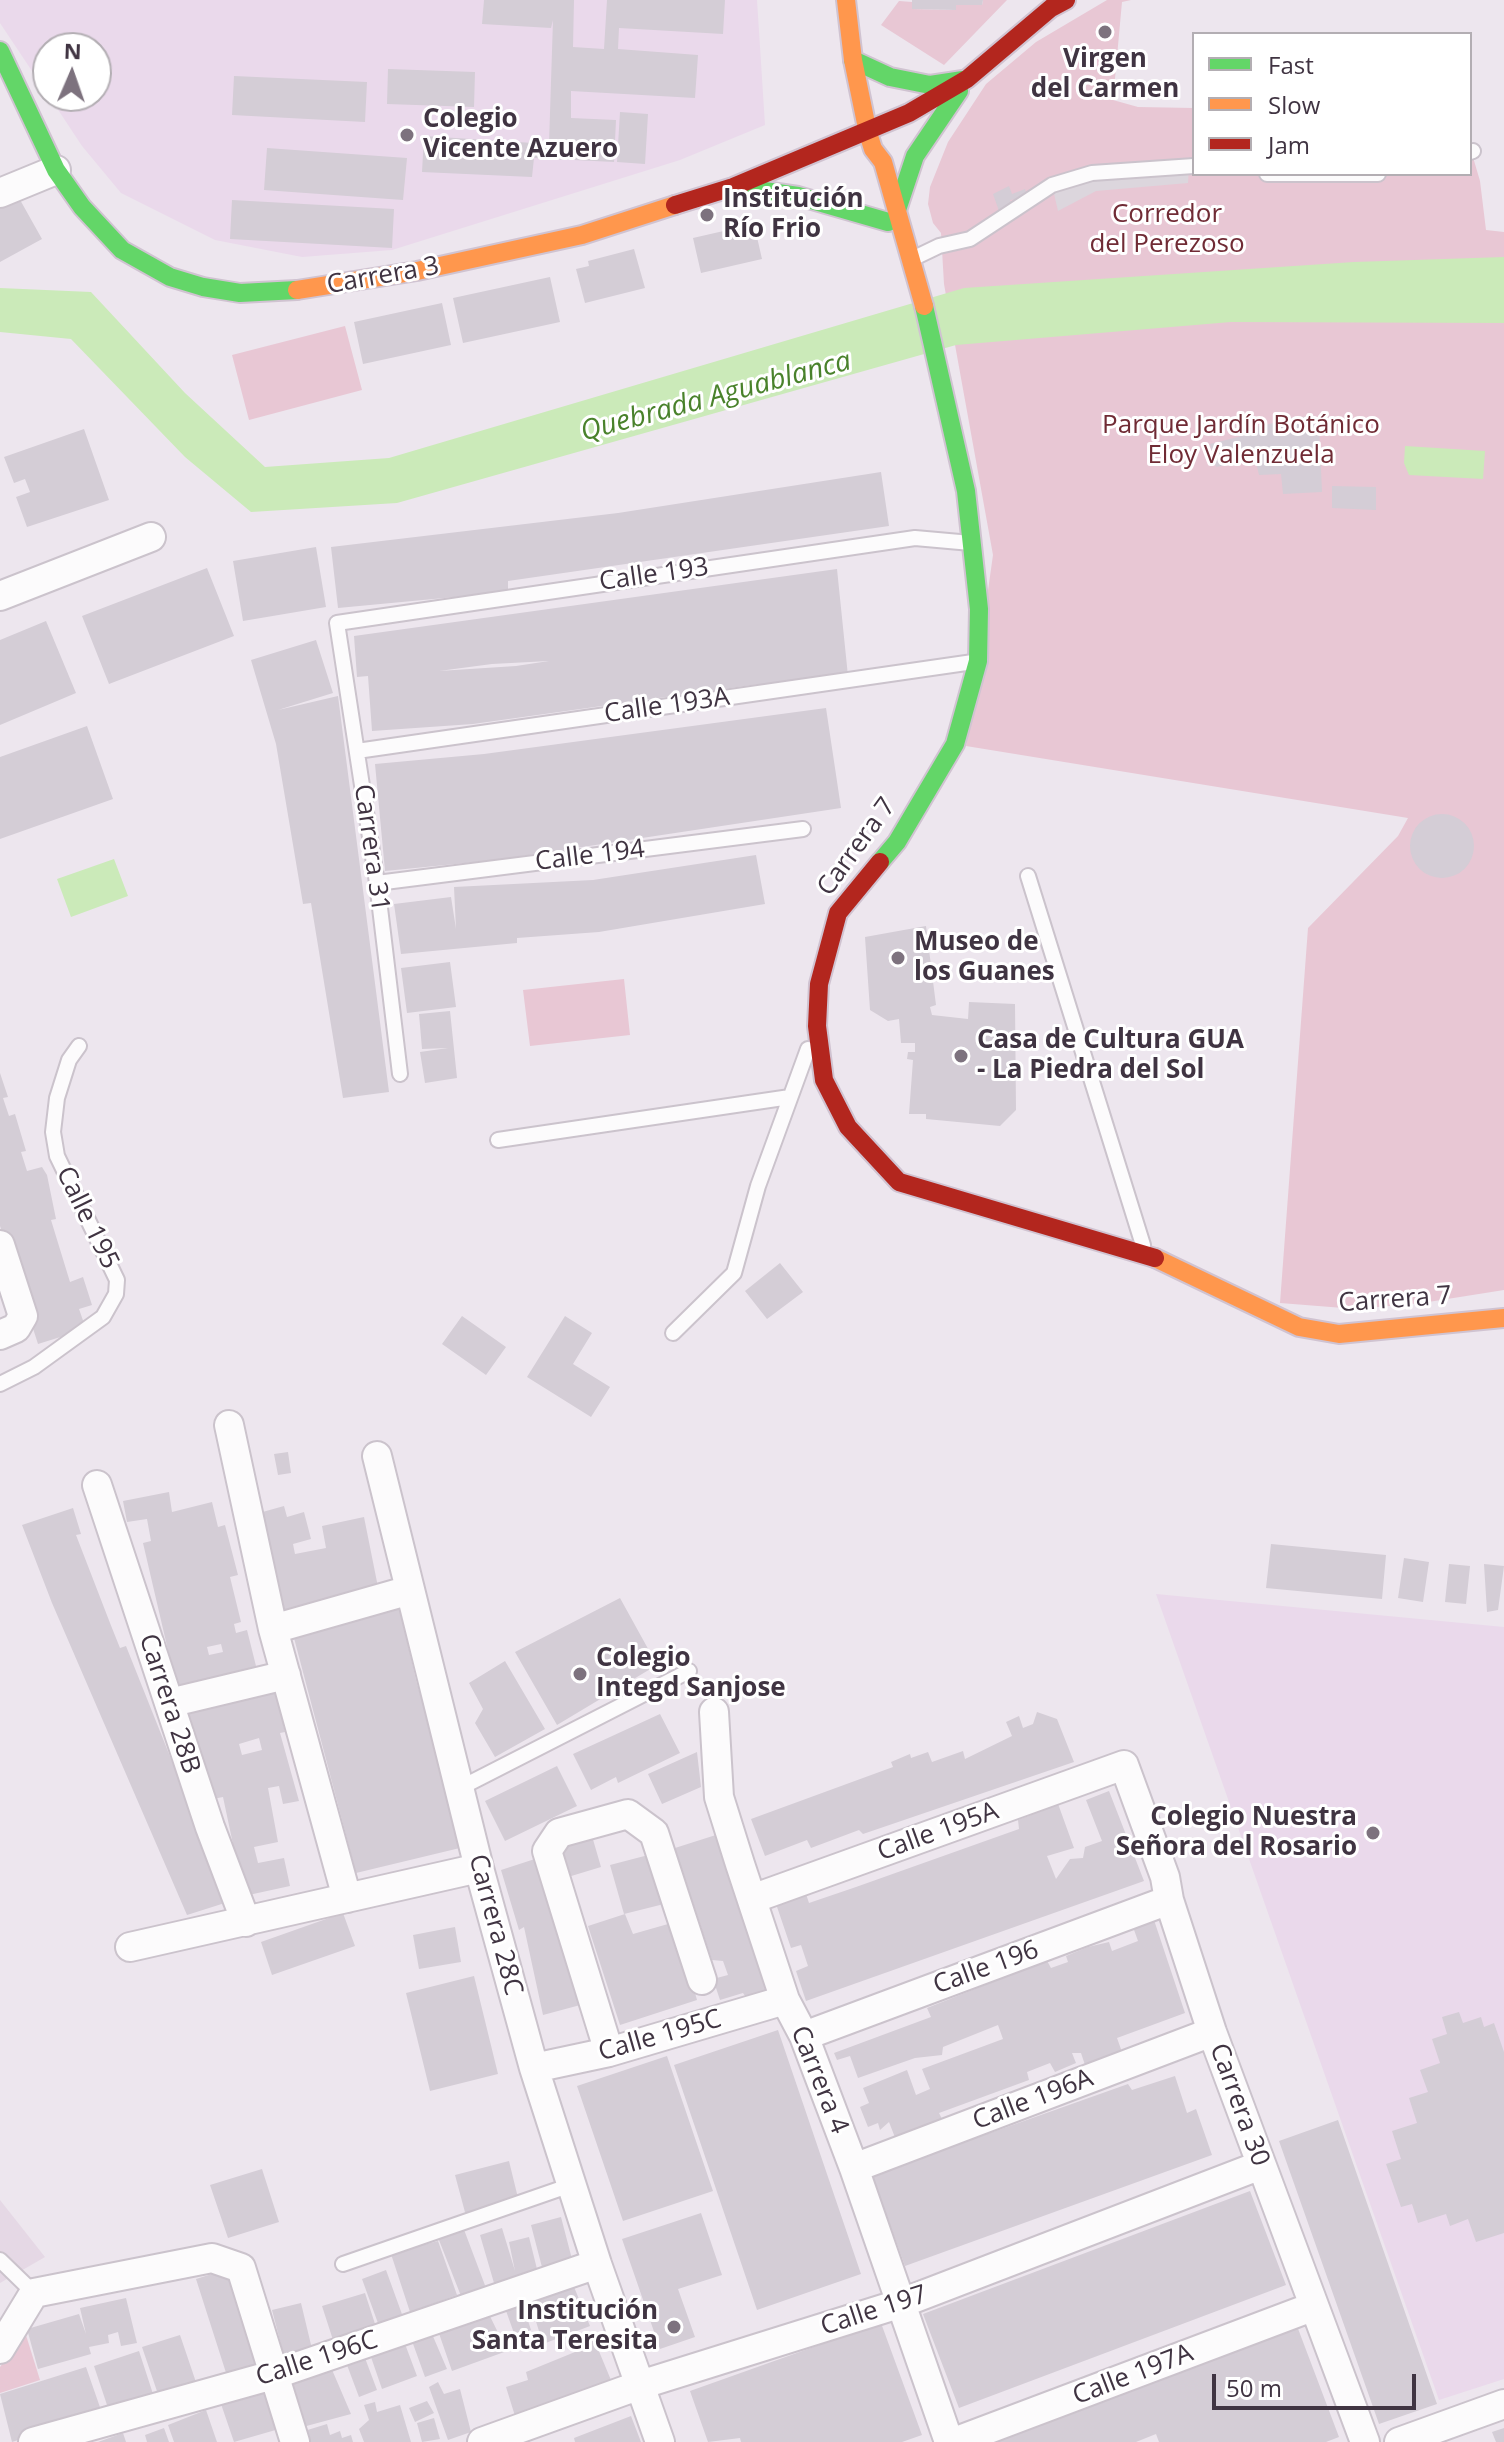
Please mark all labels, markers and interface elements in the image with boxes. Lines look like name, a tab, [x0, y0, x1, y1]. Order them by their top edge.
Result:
marker: Virgen del Carmen	[1096, 23, 1114, 41]
north arrow	[32, 32, 112, 112]
legend	[1192, 32, 1472, 176]
text: N	[63, 35, 82, 65]
place label: Virgen del Carmen	[1031, 44, 1179, 106]
text: Fast	[1268, 48, 1314, 81]
text: Slow	[1268, 88, 1320, 121]
place label: Colegio Vicente Azuero	[423, 104, 618, 166]
marker: Colegio Vicente Azuero	[398, 126, 416, 144]
text: Jam	[1268, 128, 1310, 161]
place label: Institución Río Frio	[723, 184, 864, 246]
park label: Corredor del Perezoso	[1089, 199, 1245, 260]
marker: Institución Río Frio	[698, 206, 716, 224]
street label: Carrera 3	[324, 251, 442, 301]
water label: Quebrada Aguablanca	[577, 345, 855, 449]
park label: Parque Jardín Botánico Eloy Valenzuela	[1102, 410, 1380, 472]
street label: Calle 193	[597, 552, 711, 598]
street label: Calle 193A	[602, 682, 732, 730]
street label: Carrera 31	[347, 782, 395, 914]
street label: Carrera 7	[811, 792, 903, 902]
street label: Calle 194	[534, 834, 646, 878]
place label: Museo de los Guanes	[914, 927, 1055, 988]
marker: Museo de los Guanes	[889, 949, 907, 967]
place label: Casa de Cultura GUA - La Piedra del Sol	[977, 1025, 1244, 1086]
marker: Casa de Cultura GUA - La Piedra del Sol	[952, 1047, 970, 1065]
street label: Calle 195	[49, 1162, 125, 1274]
street label: Carrera 7	[1337, 1280, 1453, 1320]
street label: Carrera 28B	[132, 1630, 206, 1778]
place label: Colegio Integd Sanjose	[596, 1643, 786, 1704]
marker: Colegio Integd Sanjose	[571, 1665, 589, 1683]
street label: Calle 195A	[873, 1796, 1003, 1868]
place label: Colegio Nuestra Señora del Rosario	[1116, 1802, 1357, 1864]
marker: Colegio Nuestra Señora del Rosario	[1364, 1824, 1382, 1842]
street label: Carrera 28C	[461, 1851, 529, 1999]
street label: Calle 196	[929, 1935, 1043, 2001]
street label: Calle 195C	[595, 2004, 725, 2068]
street label: Carrera 4	[783, 2022, 855, 2138]
street label: Carrera 30	[1202, 2039, 1276, 2171]
street label: Calle 196A	[968, 2063, 1098, 2137]
street label: Calle 197	[817, 2279, 931, 2343]
place label: Institución Santa Teresita	[472, 2296, 658, 2358]
marker: Institución Santa Teresita	[665, 2318, 683, 2336]
street label: Calle 196C	[252, 2325, 382, 2393]
street label: Calle 197A	[1068, 2338, 1198, 2412]
scale bar	[1216, 2358, 1420, 2408]
text: 50 m	[1226, 2371, 1282, 2404]

